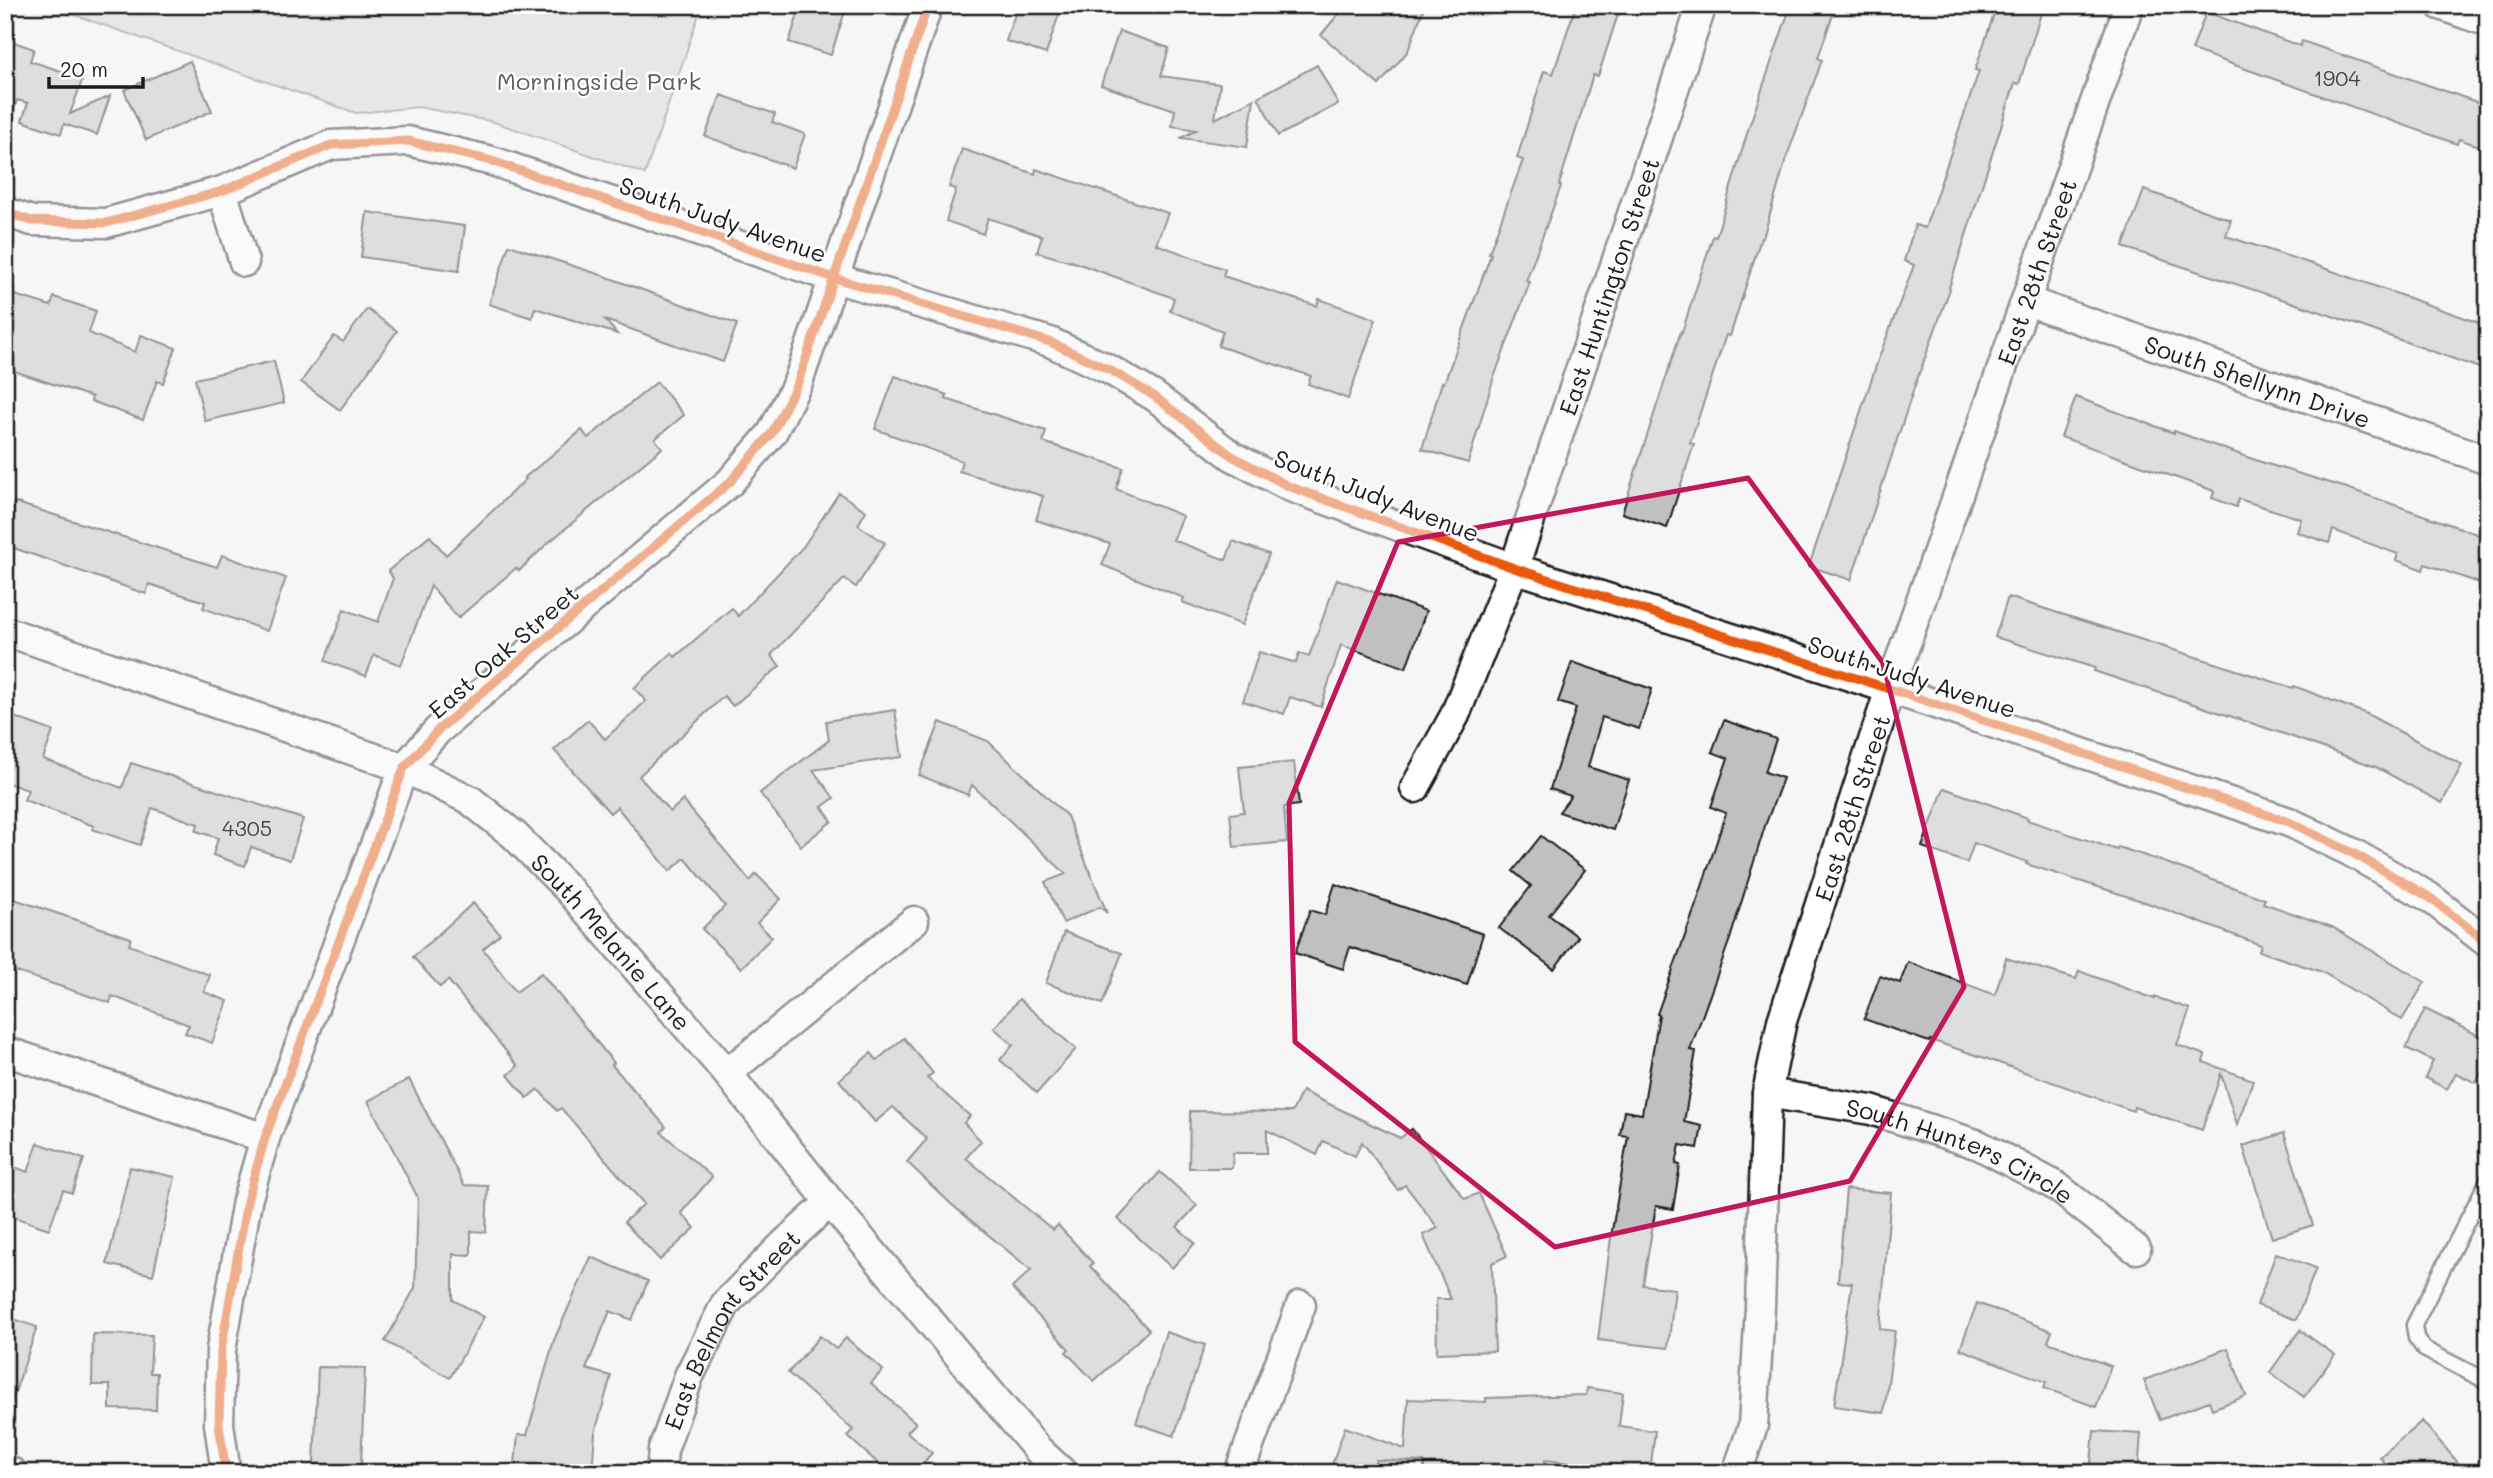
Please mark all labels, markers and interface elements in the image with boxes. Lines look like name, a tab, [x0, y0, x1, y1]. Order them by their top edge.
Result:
scale bar	[49, 46, 144, 90]
text: 20 m	[60, 55, 108, 82]
house number: 1904	[2313, 64, 2361, 91]
park label: Morningside Park	[497, 65, 701, 96]
street label: East Huntington Street	[1551, 153, 1666, 419]
street label: South Judy Avenue	[615, 169, 831, 269]
street label: East 28th Street	[1989, 174, 2083, 368]
street label: South Shellynn Drive	[2141, 328, 2375, 434]
street label: South Judy Avenue	[1270, 442, 1484, 548]
street label: East Oak Street	[421, 577, 585, 725]
street label: South Judy Avenue	[1804, 628, 2020, 724]
street label: East 28th Street	[1807, 710, 1896, 905]
house number: 4305	[222, 814, 272, 841]
street label: South Melanie Lane	[525, 846, 698, 1036]
street label: South Hunters Circle	[1844, 1091, 2081, 1210]
street label: East Belmont Street	[656, 1222, 806, 1433]

